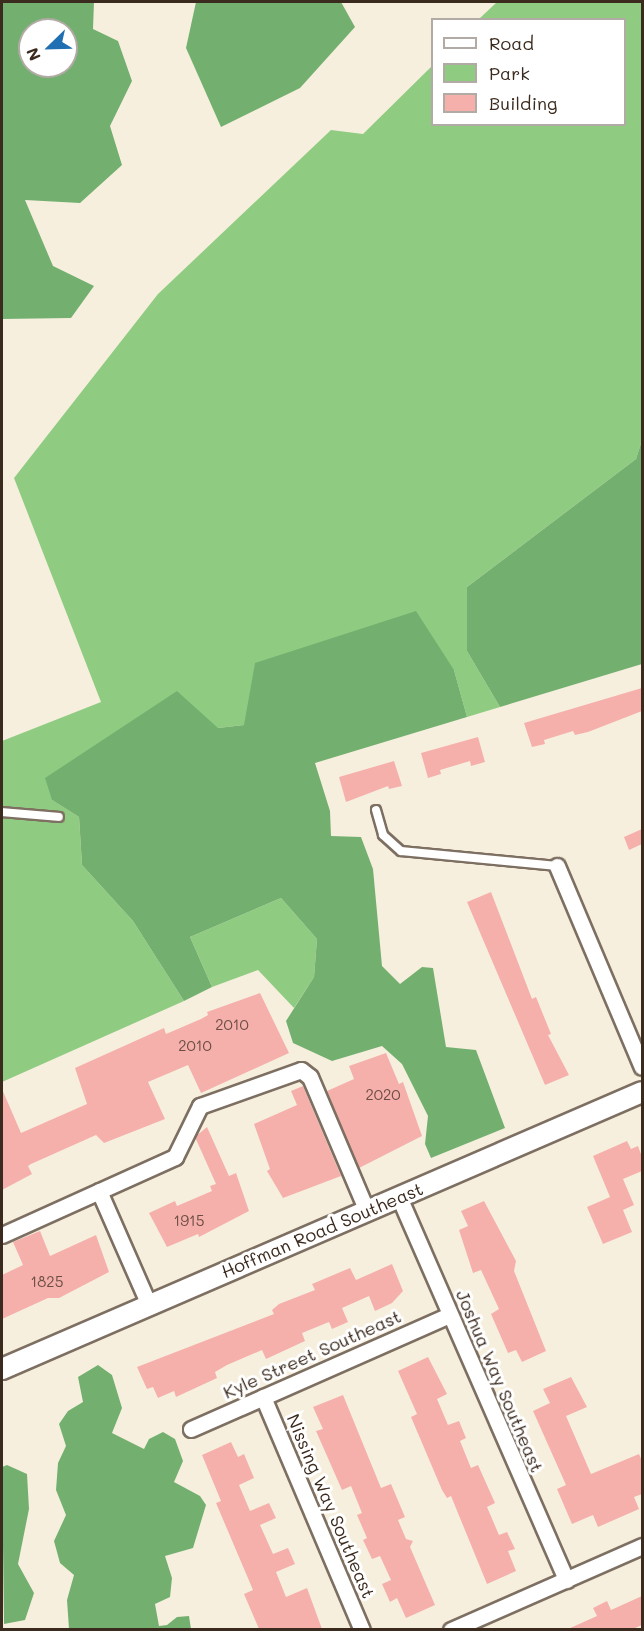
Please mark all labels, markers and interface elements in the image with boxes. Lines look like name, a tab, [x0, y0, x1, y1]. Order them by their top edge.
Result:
north arrow	[18, 18, 78, 78]
legend	[431, 18, 626, 126]
text: Road	[489, 31, 534, 55]
text: N	[21, 45, 45, 64]
text: Park	[489, 61, 530, 85]
text: Building	[489, 91, 557, 115]
house number: 2010	[215, 1016, 249, 1034]
house number: 2010	[178, 1037, 212, 1055]
house number: 2020	[365, 1086, 401, 1104]
street label: Hoffman Road Southeast	[218, 1178, 426, 1282]
house number: 1915	[173, 1212, 205, 1230]
house number: 1825	[31, 1273, 63, 1291]
street label: Joshua Way Southeast	[452, 1286, 548, 1476]
street label: Kyle Street Southeast	[220, 1305, 404, 1403]
street label: Nissing Way Southeast	[282, 1411, 380, 1601]

